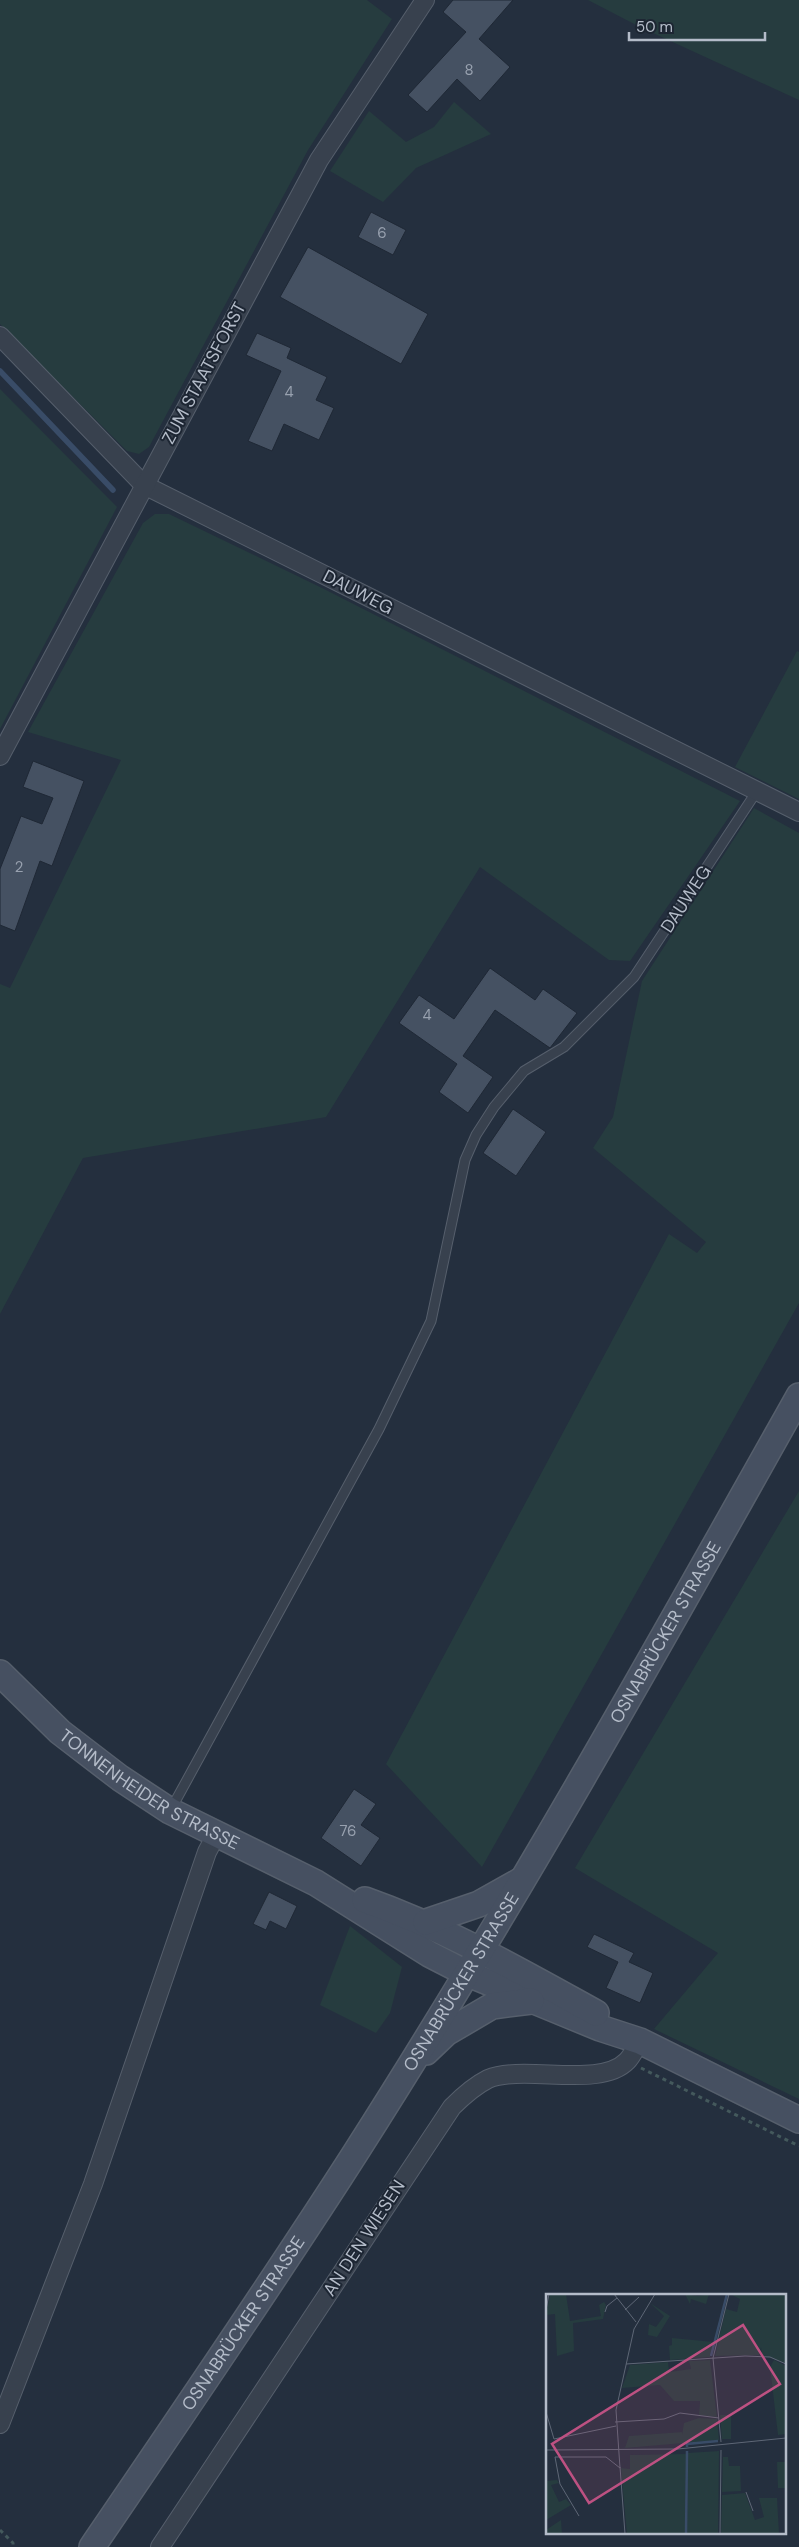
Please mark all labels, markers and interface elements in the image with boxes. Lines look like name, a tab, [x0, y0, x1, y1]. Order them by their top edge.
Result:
scale bar	[629, 10, 765, 42]
text: 50 m	[636, 17, 673, 37]
house number: 8	[464, 60, 474, 80]
house number: 6	[377, 223, 387, 243]
street label: ZUM STAATSFORST	[156, 298, 252, 448]
house number: 4	[284, 382, 294, 402]
street label: DAUWEG	[319, 564, 397, 620]
house number: 2	[15, 857, 23, 877]
street label: DAUWEG	[655, 861, 717, 937]
house number: 4	[422, 1005, 432, 1025]
street label: OSNABRÜCKER STRASSE	[604, 1537, 727, 1728]
street label: TONNENHEIDER STRASSE	[54, 1724, 244, 1855]
house number: 76	[339, 1821, 357, 1841]
street label: OSNABRÜCKER STRASSE	[398, 1888, 525, 2076]
street label: AN DEN WIESEN	[317, 2175, 411, 2301]
street label: OSNABRÜCKER STRASSE	[176, 2231, 310, 2415]
inset map	[546, 2294, 786, 2534]

